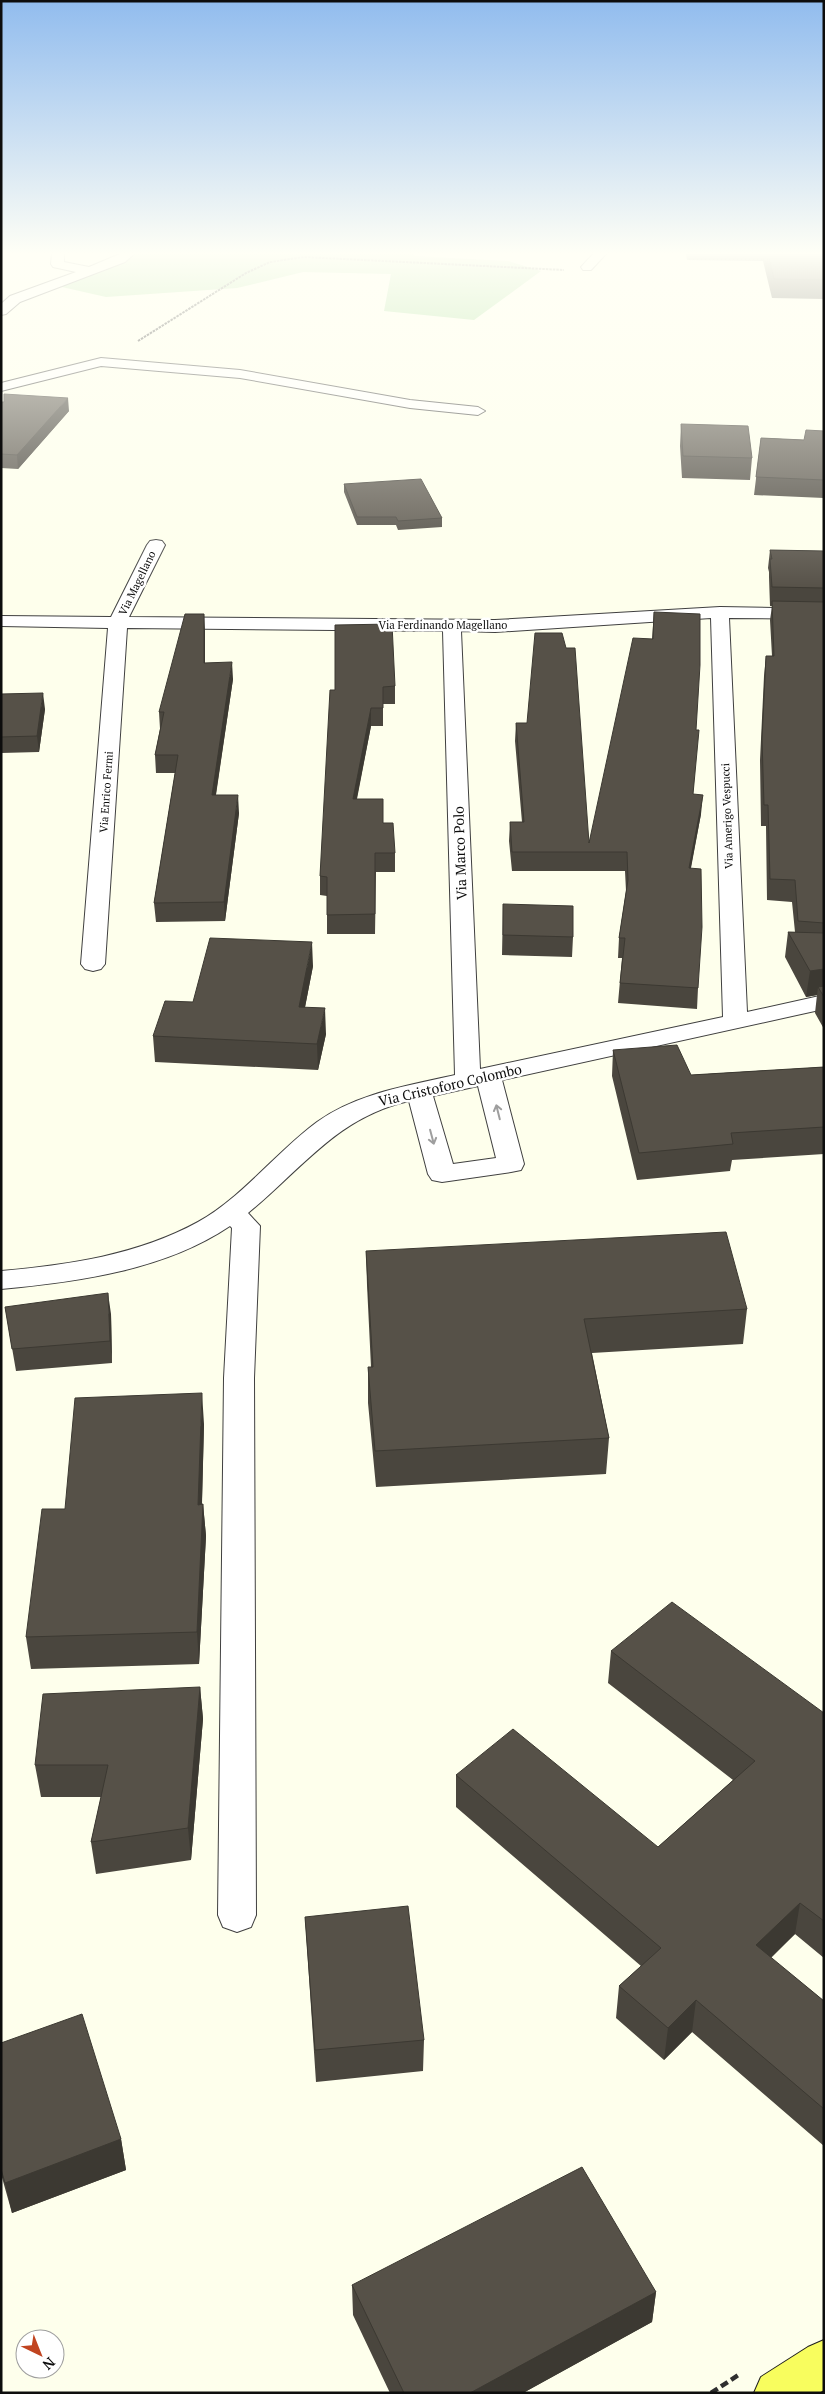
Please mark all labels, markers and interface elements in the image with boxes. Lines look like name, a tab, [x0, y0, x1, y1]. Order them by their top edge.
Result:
street label: Via Magellano	[115, 548, 159, 618]
street label: Via Ferdinando Magellano	[379, 618, 507, 632]
street label: Via Enrico Fermi	[96, 751, 116, 833]
street label: Via Amerigo Vespucci	[718, 763, 736, 869]
street label: Via Marco Polo	[448, 806, 471, 900]
street label: Via Cristoforo Colombo	[376, 1059, 524, 1110]
one-way arrow	[493, 1105, 502, 1121]
one-way arrow	[427, 1128, 437, 1144]
north arrow	[15, 2329, 65, 2379]
text: N	[39, 2353, 60, 2375]

